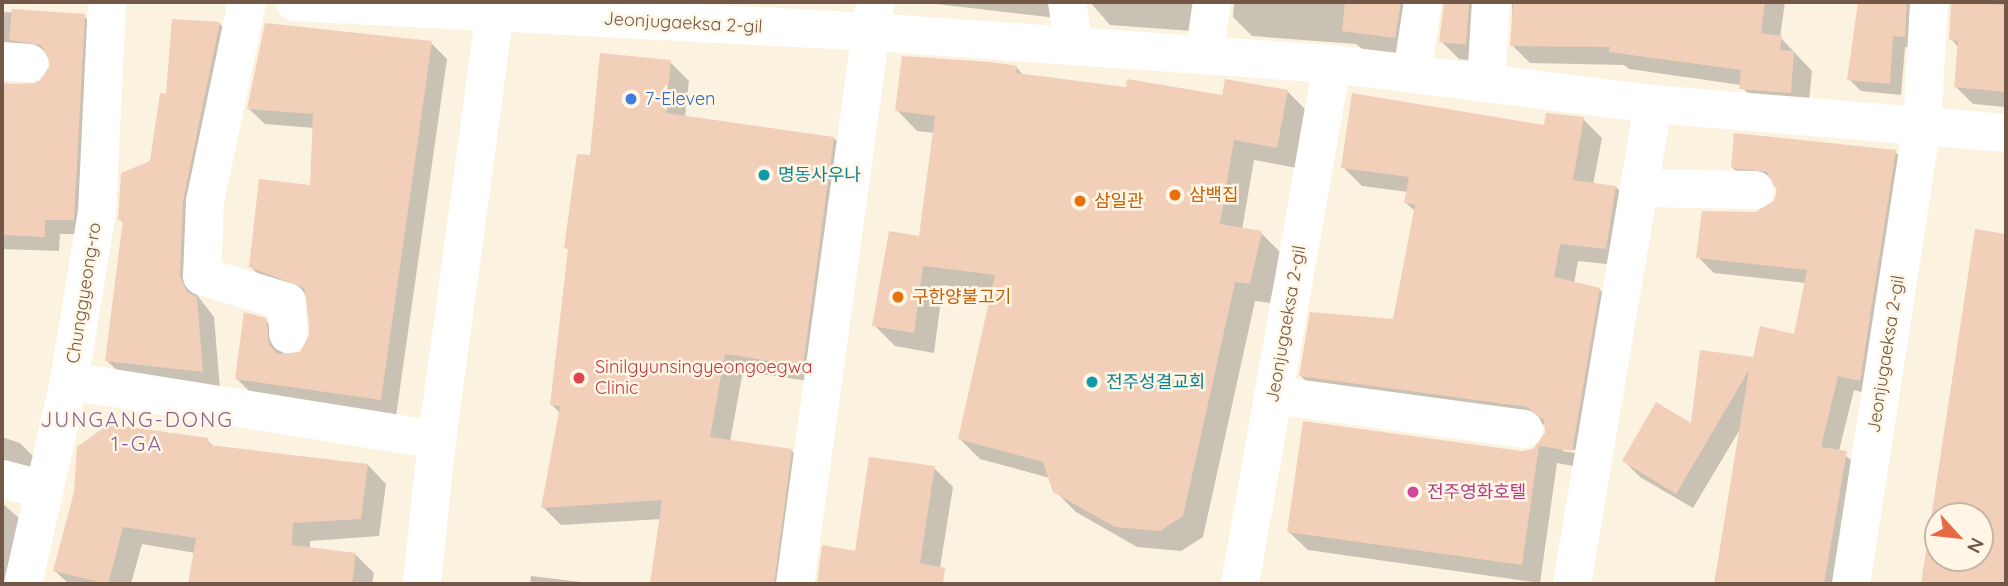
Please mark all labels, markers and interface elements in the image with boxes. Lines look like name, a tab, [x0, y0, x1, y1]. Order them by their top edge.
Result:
street label: Jeonjugaeksa 2-gil	[603, 8, 763, 38]
place label: 7-Eleven	[645, 88, 716, 110]
marker: 7-Eleven	[623, 91, 639, 107]
place label: 명동사우나	[778, 164, 861, 186]
marker: 명동사우나	[756, 167, 772, 183]
place label: 삼백집	[1189, 184, 1239, 206]
marker: 삼백집	[1167, 187, 1183, 203]
place label: 삼일관	[1094, 190, 1144, 212]
marker: 삼일관	[1072, 193, 1088, 209]
street label: Chunggyeong-ro	[62, 221, 106, 365]
street label: Jeonjugaeksa 2-gil	[1262, 244, 1310, 404]
street label: Jeonjugaeksa 2-gil	[1863, 274, 1909, 434]
place label: 구한양불고기	[912, 286, 1011, 308]
marker: 구한양불고기	[890, 289, 906, 305]
place label: Sinilgyunsingyeongoegwa Clinic	[595, 357, 812, 400]
marker: Sinilgyunsingyeongoegwa Clinic	[569, 368, 589, 388]
place label: 전주성결교회	[1106, 371, 1205, 393]
marker: 전주성결교회	[1084, 374, 1100, 390]
district label: JUNGANG-DONG 1-GA	[42, 406, 232, 456]
place label: 전주영화호텔	[1427, 481, 1526, 503]
marker: 전주영화호텔	[1405, 484, 1421, 500]
north arrow	[1924, 502, 1994, 572]
text: N	[1962, 534, 1990, 557]

